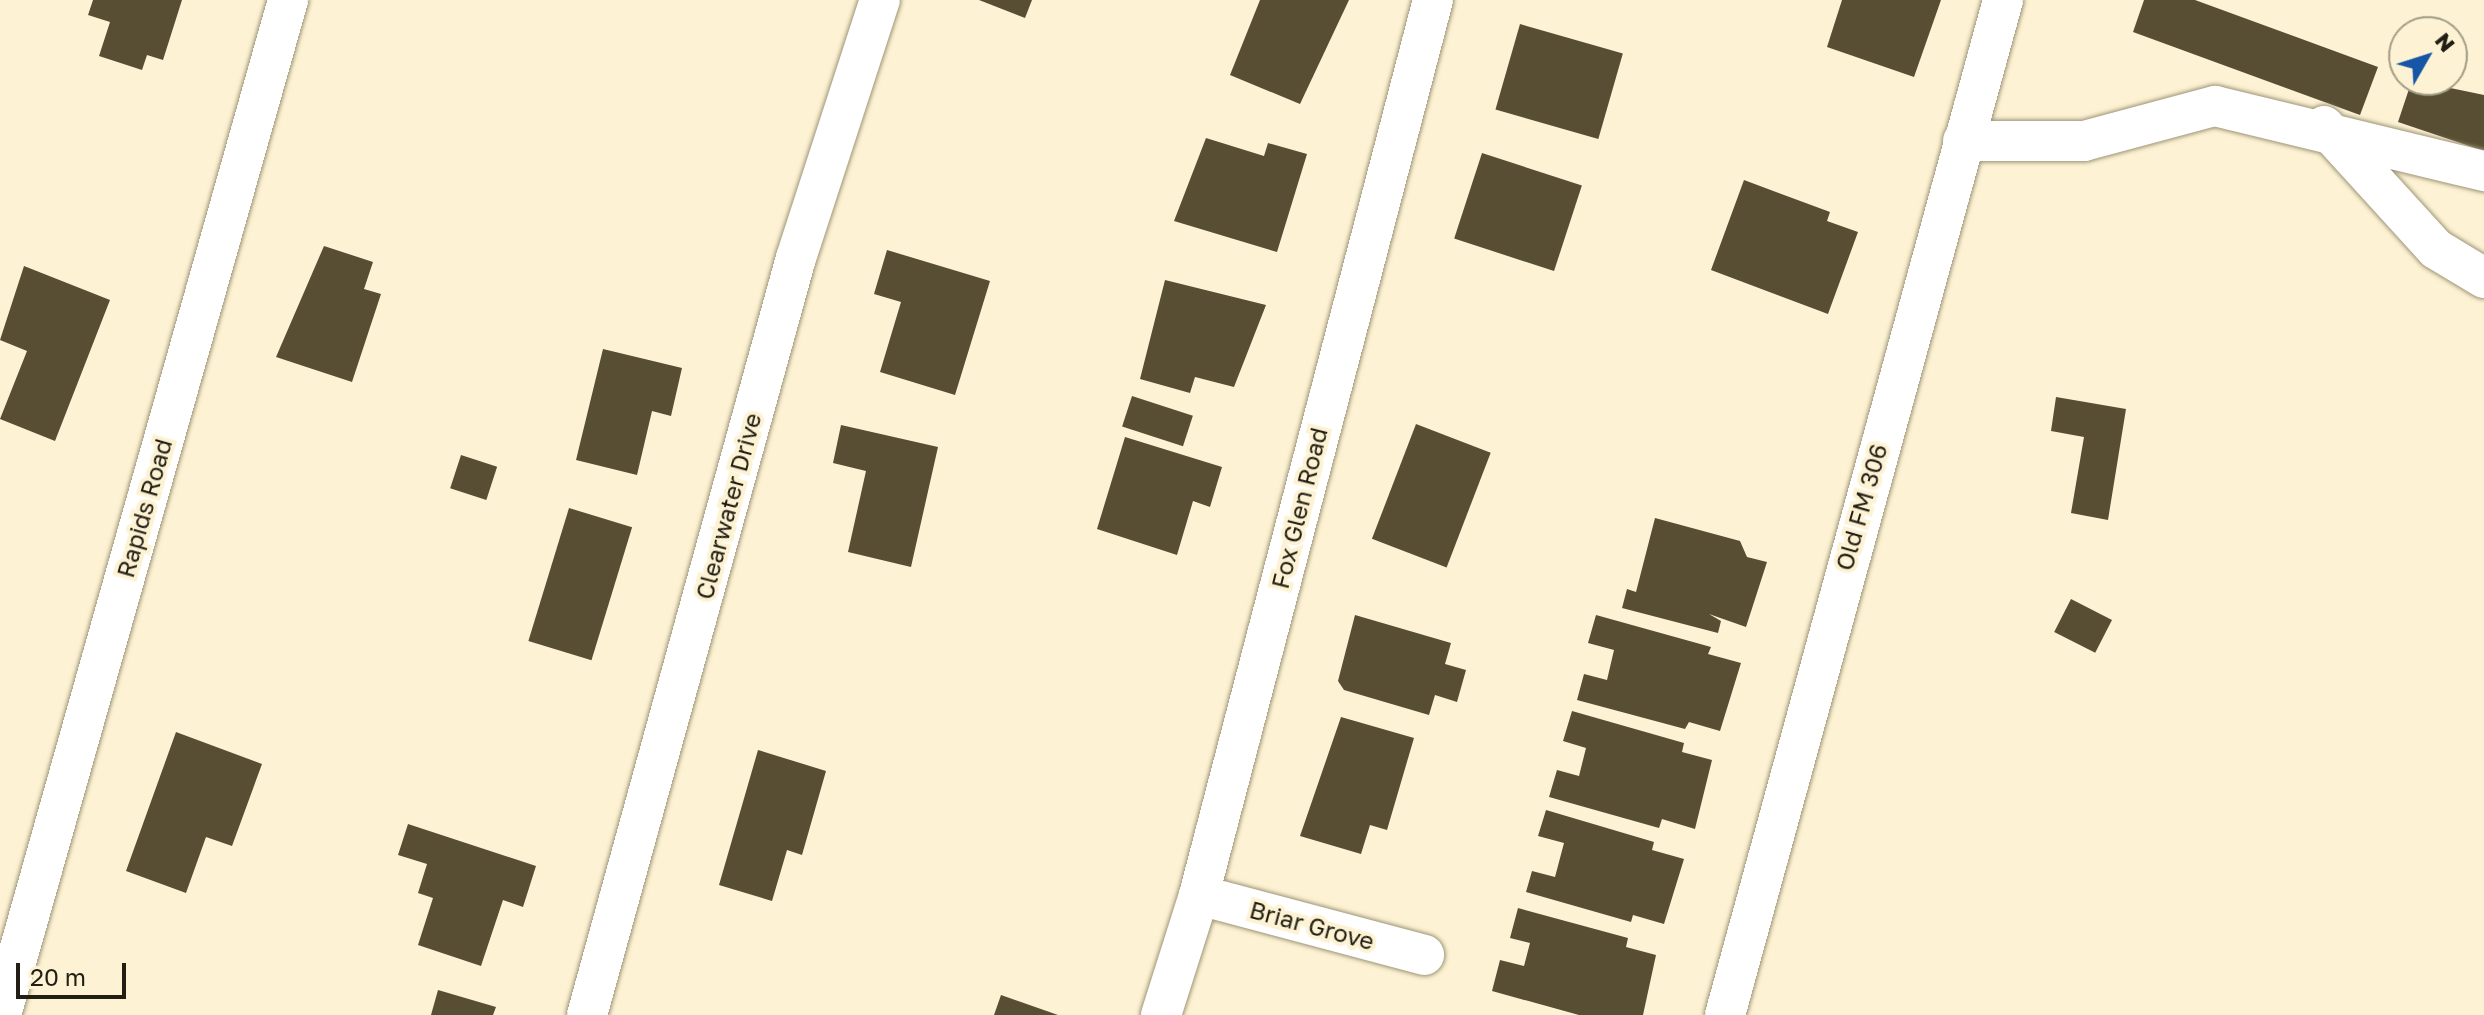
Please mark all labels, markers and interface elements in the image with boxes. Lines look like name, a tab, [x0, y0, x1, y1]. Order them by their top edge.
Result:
north arrow	[2388, 16, 2468, 96]
text: N	[2430, 27, 2461, 57]
street label: Clearwater Drive	[689, 410, 767, 602]
street label: Fox Glen Road	[1265, 424, 1333, 592]
street label: Rapids Road	[110, 435, 178, 581]
street label: Old FM 306	[1829, 440, 1893, 574]
street label: Briar Grove	[1247, 895, 1377, 955]
scale bar	[20, 947, 130, 997]
text: 20 m	[30, 962, 86, 991]

